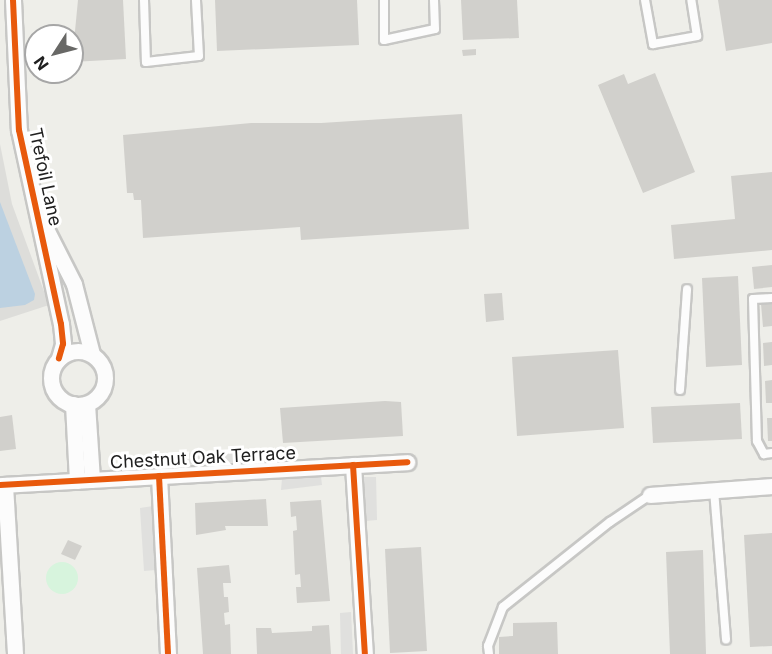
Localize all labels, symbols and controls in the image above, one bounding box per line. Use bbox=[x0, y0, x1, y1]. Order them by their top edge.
north arrow bbox=[24, 24, 84, 84]
text: N bbox=[29, 53, 53, 74]
street label: Trefoil Lane bbox=[24, 126, 66, 228]
street label: Chestnut Oak Terrace bbox=[109, 442, 297, 474]

